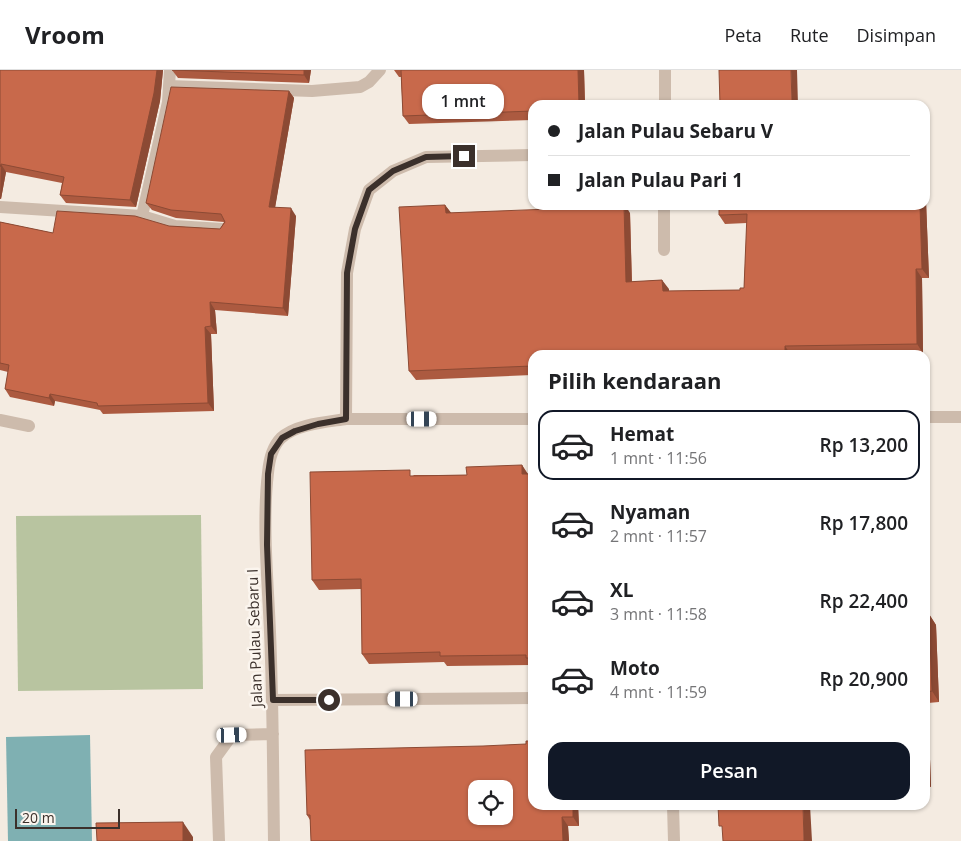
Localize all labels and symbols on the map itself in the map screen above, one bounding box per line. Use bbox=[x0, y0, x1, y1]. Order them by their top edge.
callout: 1 mnt bbox=[423, 83, 505, 118]
route end bbox=[453, 145, 475, 167]
car bbox=[407, 412, 437, 427]
street label: Jalan Pulau Sebaru I bbox=[242, 568, 266, 710]
route start bbox=[318, 689, 340, 711]
car bbox=[388, 692, 418, 707]
car bbox=[216, 727, 247, 743]
scale bar bbox=[15, 806, 120, 829]

